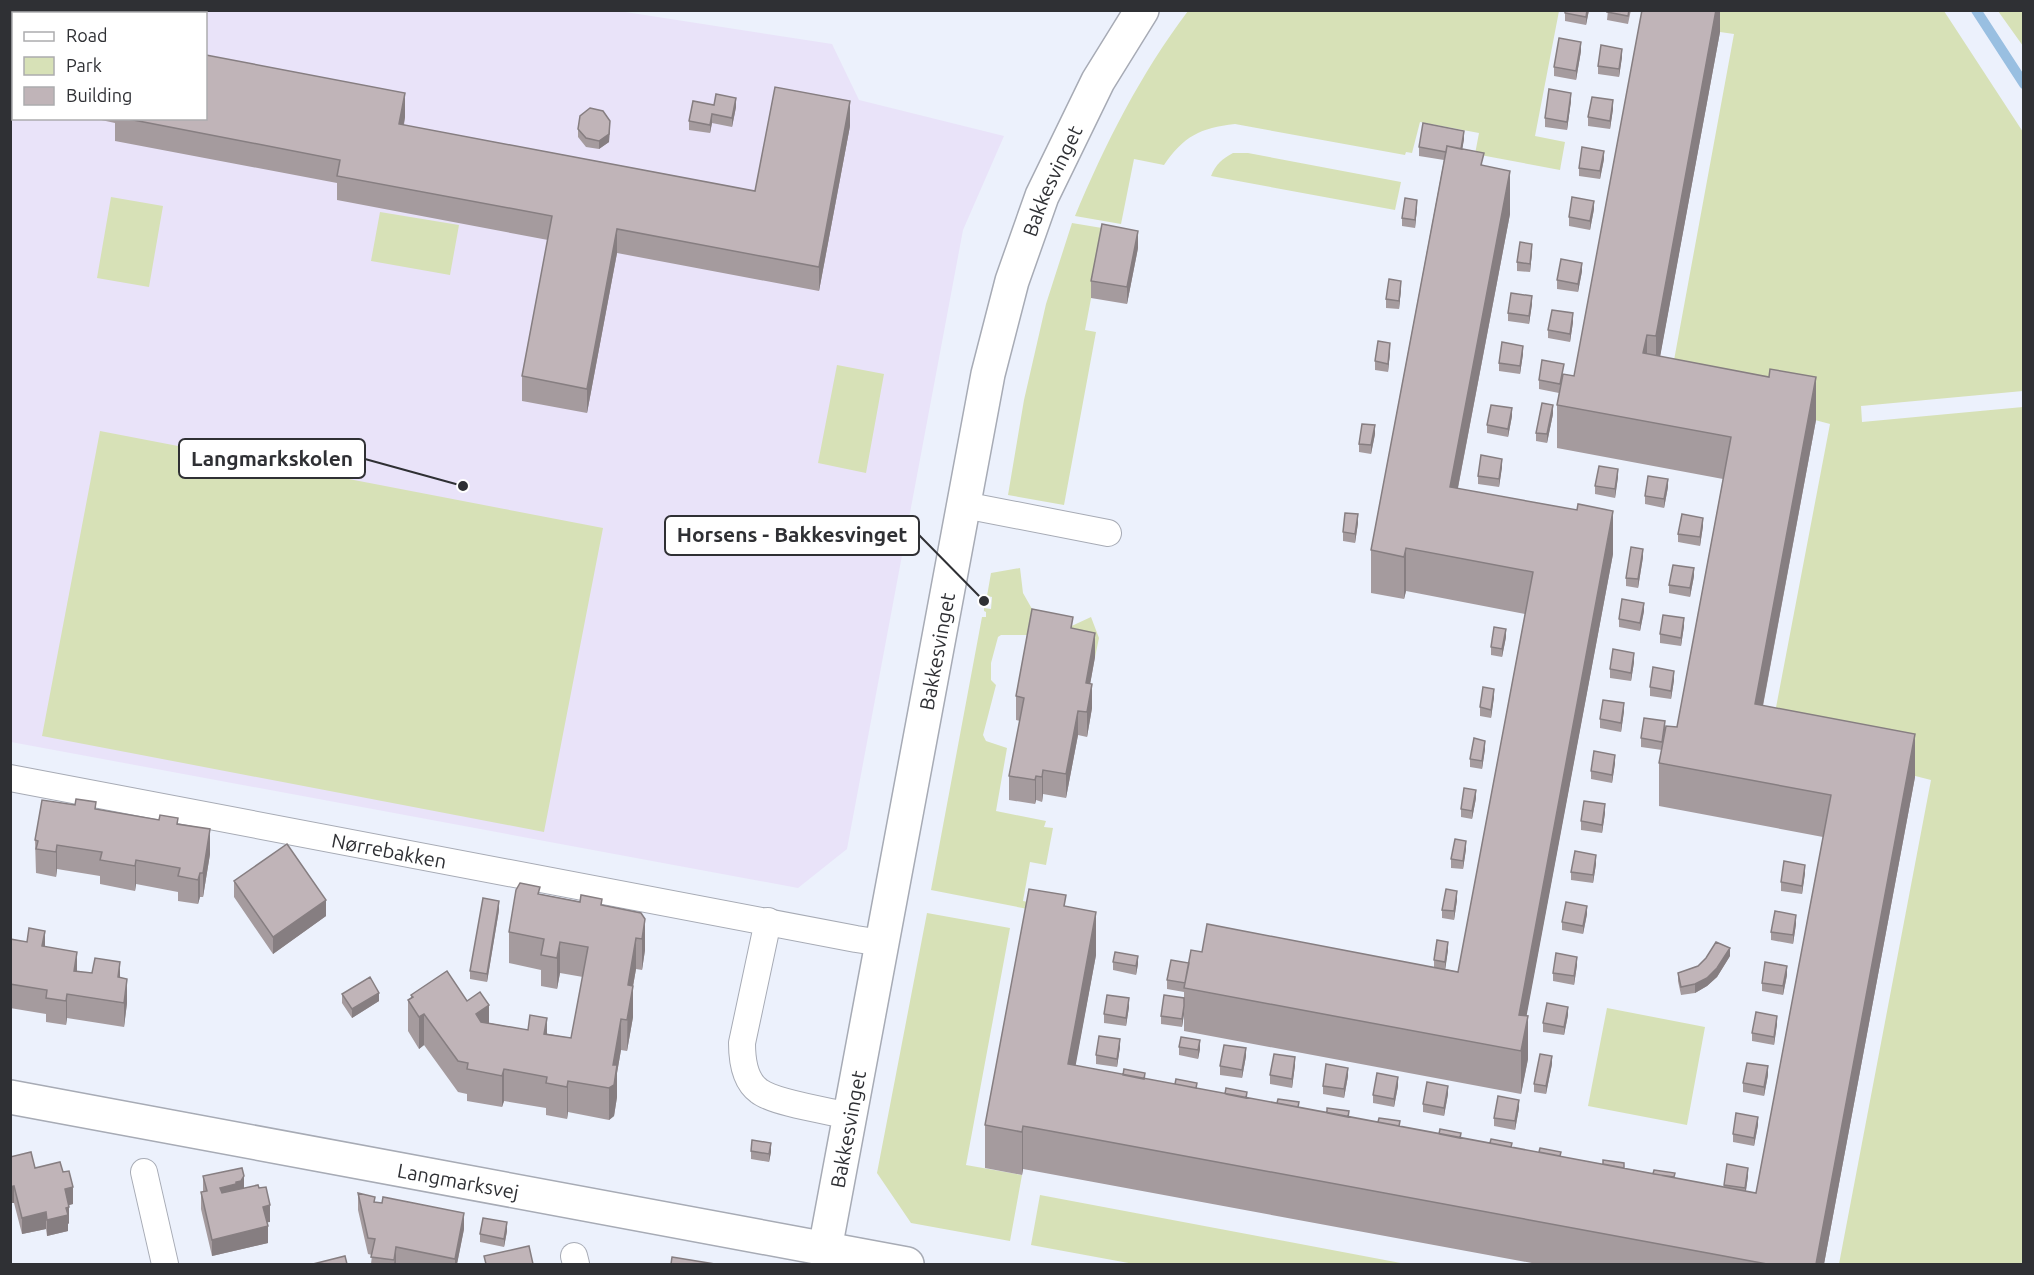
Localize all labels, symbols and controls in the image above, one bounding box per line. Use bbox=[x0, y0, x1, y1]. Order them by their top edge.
legend bbox=[12, 12, 207, 120]
text: Road bbox=[66, 25, 108, 45]
text: Park bbox=[66, 55, 102, 75]
text: Building bbox=[66, 85, 132, 105]
street label: Bakkesvinget bbox=[1017, 121, 1086, 239]
callout: Langmarkskolen bbox=[179, 439, 365, 478]
text: Langmarkskolen bbox=[191, 446, 353, 470]
callout: Horsens - Bakkesvinget bbox=[665, 516, 919, 555]
text: Horsens - Bakkesvinget bbox=[677, 522, 907, 546]
street label: Bakkesvinget bbox=[914, 591, 959, 712]
street label: Nørrebakken bbox=[330, 828, 449, 872]
street label: Bakkesvinget bbox=[825, 1068, 870, 1190]
street label: Langmarksvej bbox=[396, 1158, 521, 1203]

